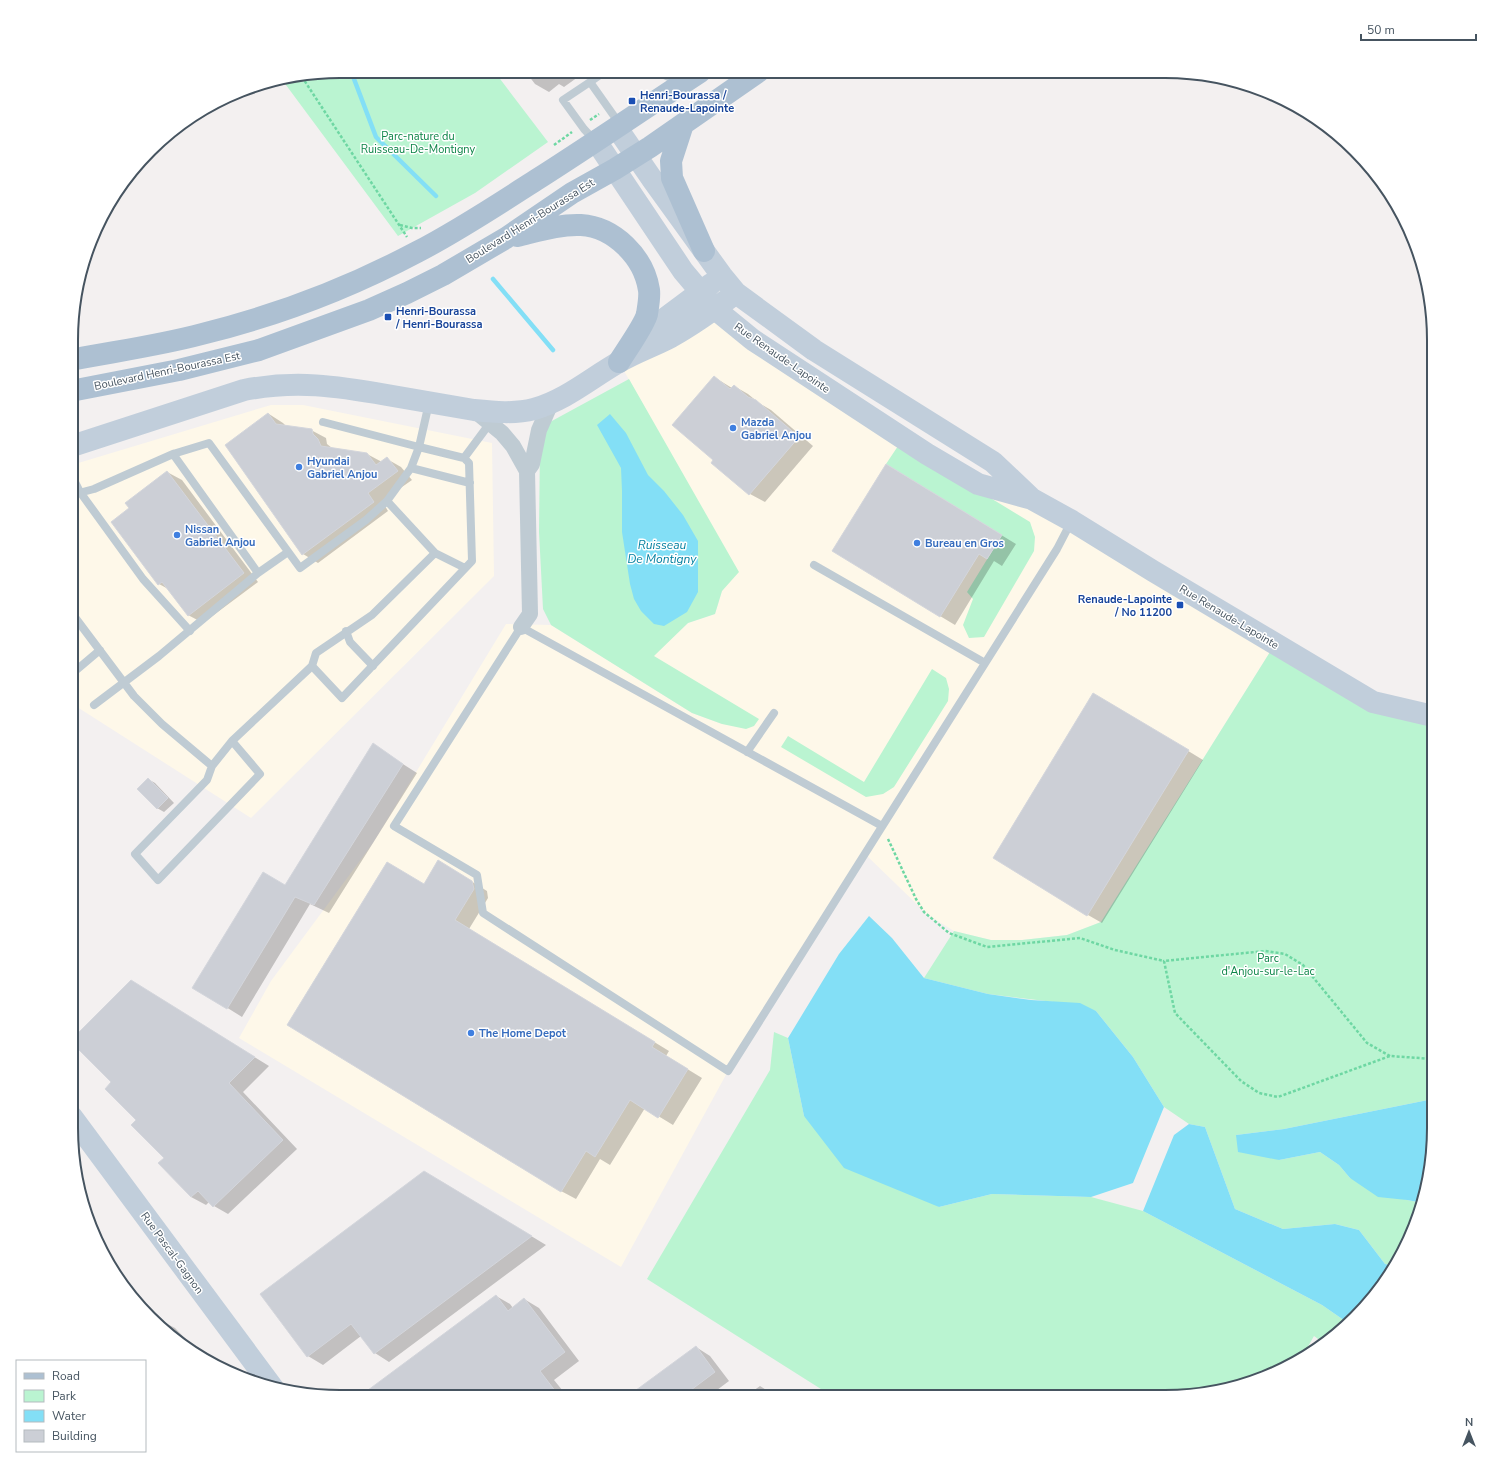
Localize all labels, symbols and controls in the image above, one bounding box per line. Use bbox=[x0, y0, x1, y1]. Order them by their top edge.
scale bar bbox=[1361, 16, 1476, 42]
text: 50 m bbox=[1367, 22, 1395, 38]
place label: Henri-Bourassa / Renaude-Lapointe bbox=[640, 88, 734, 116]
marker: Henri-Bourassa / Renaude-Lapointe bbox=[627, 96, 637, 106]
park label: Parc-nature du Ruisseau-De-Montigny bbox=[361, 129, 476, 157]
street label: Boulevard Henri-Bourassa Est bbox=[463, 175, 597, 267]
place label: Henri-Bourassa / Henri-Bourassa bbox=[395, 304, 483, 332]
marker: Henri-Bourassa / Henri-Bourassa bbox=[383, 312, 393, 322]
street label: Rue Renaude-Lapointe bbox=[731, 319, 833, 397]
street label: Boulevard Henri-Bourassa Est bbox=[93, 348, 242, 394]
place label: Mazda Gabriel Anjou bbox=[741, 415, 811, 443]
marker: Mazda Gabriel Anjou bbox=[728, 423, 738, 433]
place label: Hyundai Gabriel Anjou bbox=[307, 454, 377, 482]
marker: Hyundai Gabriel Anjou bbox=[294, 462, 304, 472]
place label: Nissan Gabriel Anjou bbox=[185, 522, 255, 550]
marker: Nissan Gabriel Anjou bbox=[172, 530, 182, 540]
place label: Bureau en Gros bbox=[925, 536, 1004, 551]
water label: Ruisseau De Montigny bbox=[627, 537, 697, 567]
marker: Bureau en Gros bbox=[912, 538, 922, 548]
street label: Rue Renaude-Lapointe bbox=[1177, 581, 1282, 653]
place label: Renaude-Lapointe / No 11200 bbox=[1078, 592, 1172, 620]
marker: Renaude-Lapointe / No 11200 bbox=[1175, 600, 1185, 610]
park label: Parc d'Anjou-sur-le-Lac bbox=[1221, 951, 1315, 979]
place label: The Home Depot bbox=[479, 1026, 567, 1041]
marker: The Home Depot bbox=[466, 1028, 476, 1038]
street label: Rue Pascal-Gagnon bbox=[137, 1209, 207, 1297]
legend bbox=[16, 1360, 146, 1452]
text: Road bbox=[52, 1368, 80, 1384]
text: Park bbox=[52, 1388, 77, 1404]
text: Water bbox=[52, 1408, 86, 1424]
north arrow bbox=[1449, 1412, 1489, 1452]
text: N bbox=[1465, 1415, 1473, 1430]
text: Building bbox=[52, 1428, 97, 1444]

